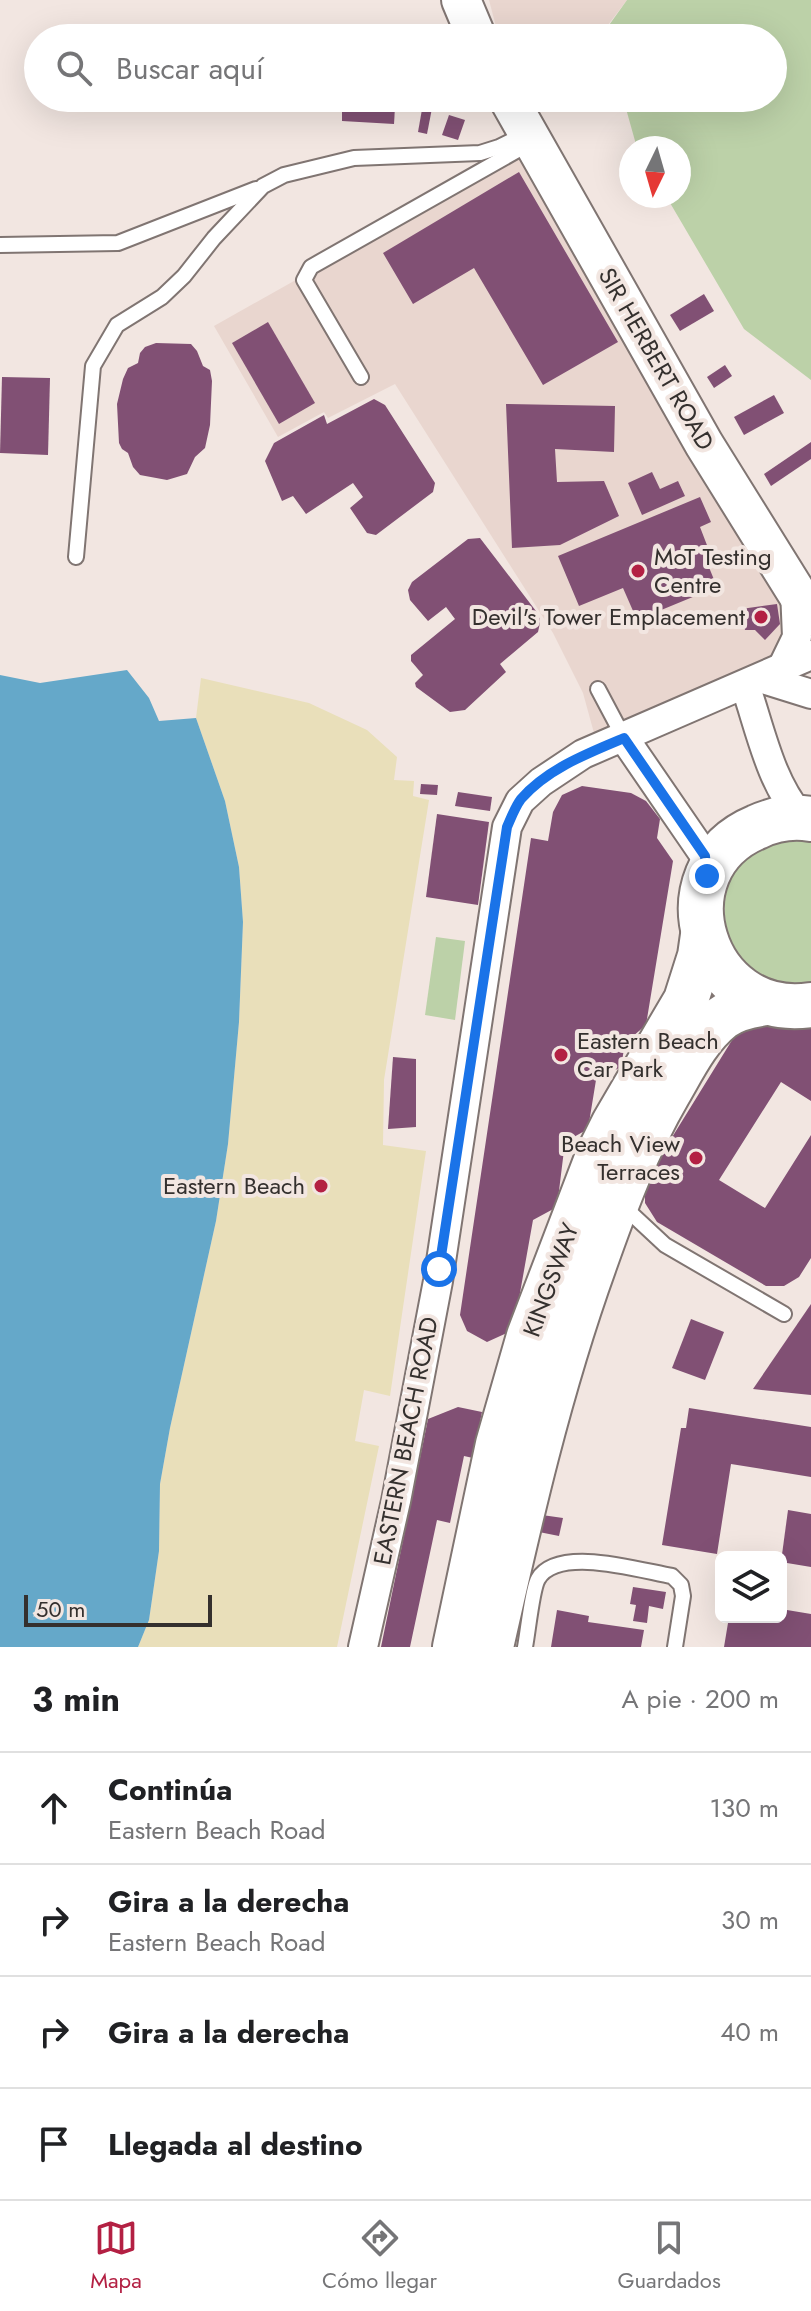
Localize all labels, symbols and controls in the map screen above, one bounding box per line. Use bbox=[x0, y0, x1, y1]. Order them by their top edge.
search box bbox=[24, 24, 787, 112]
icon: search bbox=[52, 46, 96, 90]
text: Buscar aquí bbox=[116, 47, 264, 90]
north arrow bbox=[619, 136, 691, 208]
street label: SIR HERBERT ROAD bbox=[590, 261, 723, 457]
place label: MoT Testing Centre bbox=[654, 539, 772, 602]
marker: MoT Testing Centre bbox=[629, 562, 647, 580]
place label: Devil's Tower Emplacement bbox=[472, 599, 745, 634]
marker: Devil's Tower Emplacement bbox=[752, 608, 770, 626]
route end bbox=[689, 858, 725, 894]
place label: Eastern Beach Car Park bbox=[577, 1023, 719, 1086]
marker: Eastern Beach Car Park bbox=[552, 1046, 570, 1064]
place label: Beach View Terraces bbox=[561, 1126, 681, 1189]
marker: Beach View Terraces bbox=[687, 1149, 705, 1167]
place label: Eastern Beach bbox=[163, 1168, 305, 1203]
marker: Eastern Beach bbox=[312, 1177, 330, 1195]
street label: KINGSWAY bbox=[514, 1218, 587, 1342]
route start bbox=[421, 1251, 457, 1287]
street label: EASTERN BEACH ROAD bbox=[364, 1314, 447, 1568]
map controls bbox=[715, 1551, 787, 1623]
button: layers bbox=[715, 1551, 787, 1623]
scale bar bbox=[24, 1591, 212, 1627]
text: 50 m bbox=[36, 1593, 85, 1625]
text: 3 min bbox=[32, 1675, 120, 1724]
text: A pie · 200 m bbox=[622, 1680, 779, 1718]
text: Continúa bbox=[108, 1768, 232, 1811]
icon: ahead bbox=[32, 1786, 76, 1830]
text: 130 m bbox=[709, 1789, 779, 1827]
text: Eastern Beach Road bbox=[108, 1811, 326, 1849]
text: Gira a la derecha bbox=[108, 1880, 349, 1923]
icon: right bbox=[32, 1898, 76, 1942]
text: 30 m bbox=[721, 1901, 779, 1939]
text: Eastern Beach Road bbox=[108, 1923, 326, 1961]
icon: right bbox=[32, 2010, 76, 2054]
text: Gira a la derecha bbox=[108, 2011, 349, 2054]
text: 40 m bbox=[720, 2013, 779, 2051]
icon: arrive bbox=[32, 2122, 76, 2166]
text: Llegada al destino bbox=[108, 2123, 363, 2166]
tab: Mapa bbox=[90, 2216, 142, 2296]
tab: Cómo llegar bbox=[322, 2216, 437, 2296]
tab: Guardados bbox=[617, 2216, 721, 2296]

